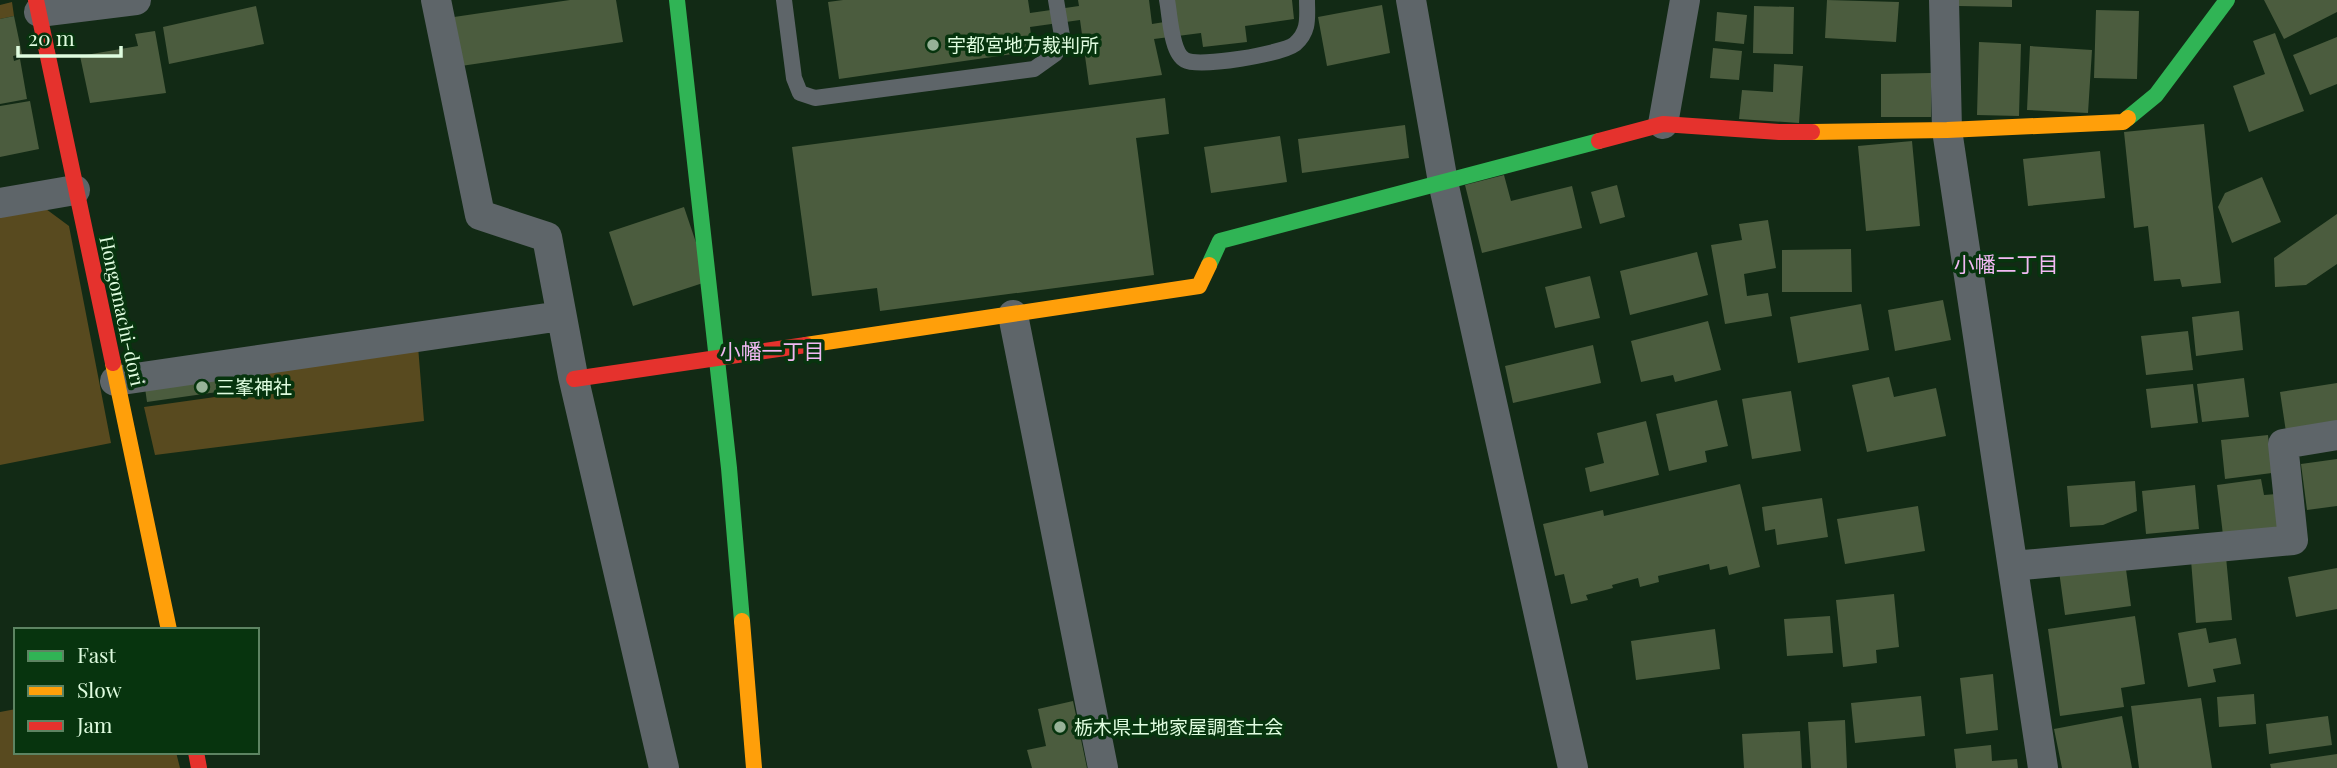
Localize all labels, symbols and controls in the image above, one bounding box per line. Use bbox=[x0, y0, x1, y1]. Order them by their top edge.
scale bar bbox=[18, 14, 121, 58]
text: 20 m bbox=[28, 23, 75, 51]
place label: 宇都宮地方裁判所 bbox=[947, 31, 1099, 57]
marker: 宇都宮地方裁判所 bbox=[925, 37, 941, 53]
street label: Hongomachi-dori bbox=[94, 233, 152, 389]
district label: 小幡二丁目 bbox=[1954, 249, 2059, 277]
district label: 小幡一丁目 bbox=[720, 336, 825, 364]
place label: 三峯神社 bbox=[216, 373, 292, 399]
marker: 三峯神社 bbox=[194, 379, 210, 395]
legend bbox=[14, 628, 259, 754]
text: Fast bbox=[77, 640, 116, 668]
text: Slow bbox=[77, 675, 122, 703]
text: Jam bbox=[76, 710, 113, 738]
place label: 栃木県土地家屋調査士会 bbox=[1074, 713, 1283, 739]
marker: 栃木県土地家屋調査士会 bbox=[1052, 719, 1068, 735]

